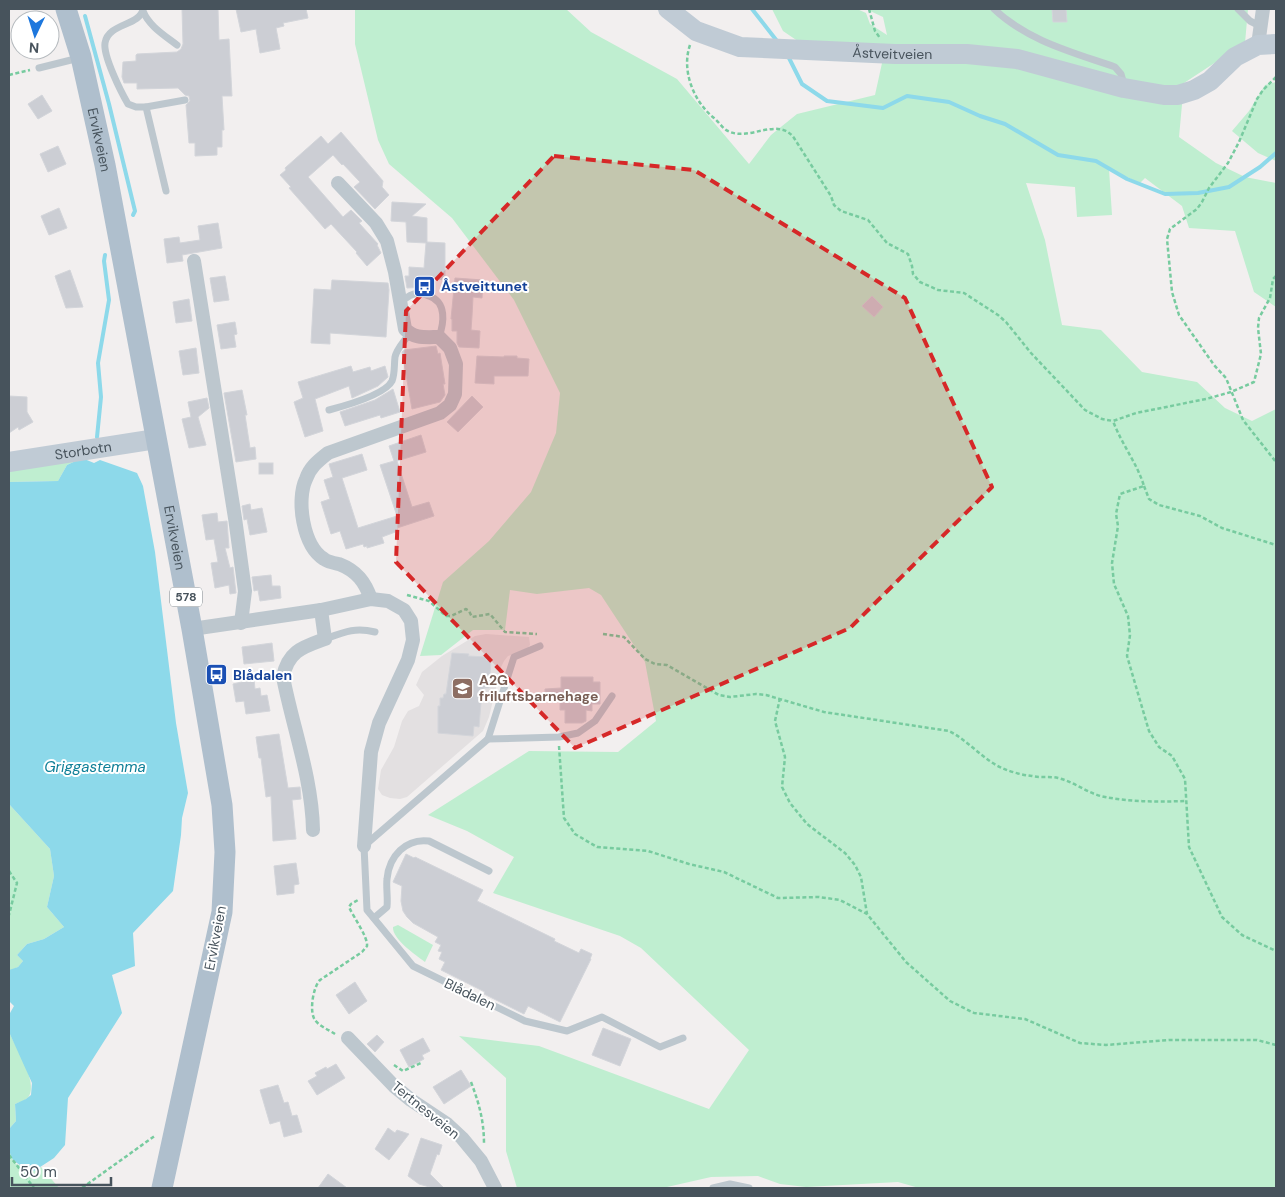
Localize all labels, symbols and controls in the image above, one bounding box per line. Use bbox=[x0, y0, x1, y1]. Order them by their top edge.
north arrow bbox=[10, 10, 60, 60]
text: N bbox=[28, 39, 40, 57]
street label: Åstveitveien bbox=[852, 43, 932, 63]
street label: Ervikveien bbox=[84, 106, 115, 173]
bus stop icon: Åstveittunet bbox=[413, 274, 437, 298]
place label: Åstveittunet bbox=[441, 277, 528, 295]
street label: Storbotn bbox=[53, 437, 113, 464]
street label: Ervikveien bbox=[160, 504, 190, 571]
road number: 578 bbox=[170, 588, 202, 606]
bus stop icon: Blådalen bbox=[205, 663, 229, 687]
place label: Blådalen bbox=[233, 666, 292, 684]
place label: A2G friluftsbarnehage bbox=[479, 671, 598, 705]
school or university icon: A2G friluftsbarnehage bbox=[451, 676, 475, 700]
water label: Griggastemma bbox=[44, 757, 146, 777]
street label: Ervikveien bbox=[200, 904, 230, 972]
street label: Blådalen bbox=[441, 974, 499, 1014]
street label: Tertnesveien bbox=[388, 1077, 464, 1143]
scale bar bbox=[12, 1154, 111, 1186]
text: 50 m bbox=[20, 1162, 57, 1182]

